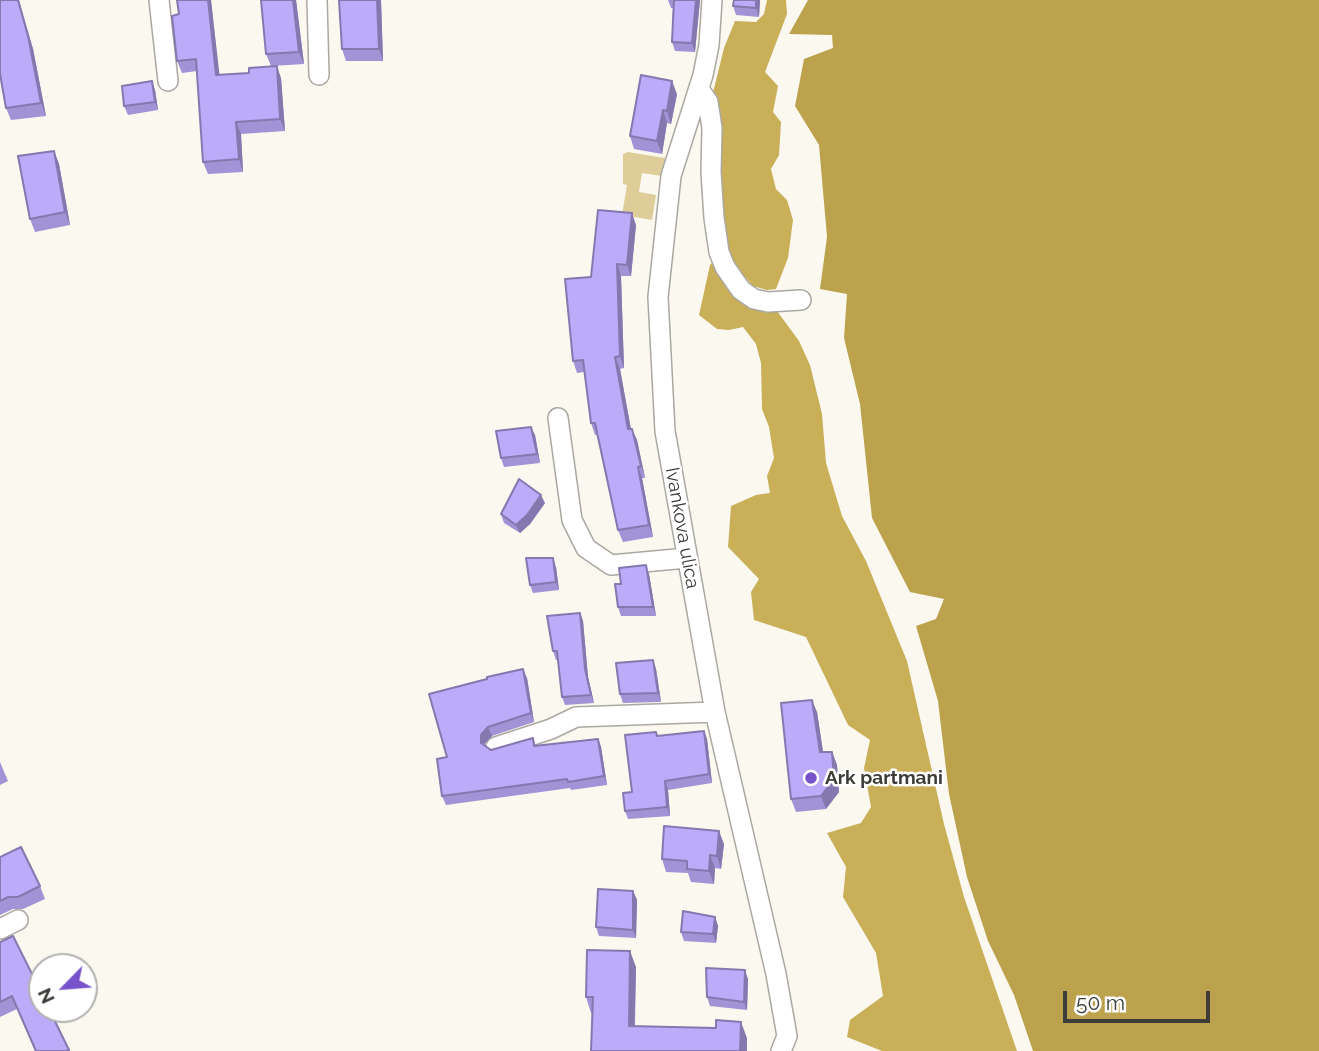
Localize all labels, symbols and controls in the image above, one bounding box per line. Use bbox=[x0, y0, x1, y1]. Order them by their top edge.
street label: Ivankova ulica bbox=[660, 465, 704, 591]
place label: Ark partmani bbox=[825, 767, 943, 789]
marker: Ark partmani bbox=[803, 770, 819, 786]
north arrow bbox=[28, 953, 98, 1023]
scale bar bbox=[1067, 978, 1214, 1022]
text: N bbox=[33, 985, 59, 1007]
text: 50 m bbox=[1076, 990, 1125, 1015]

